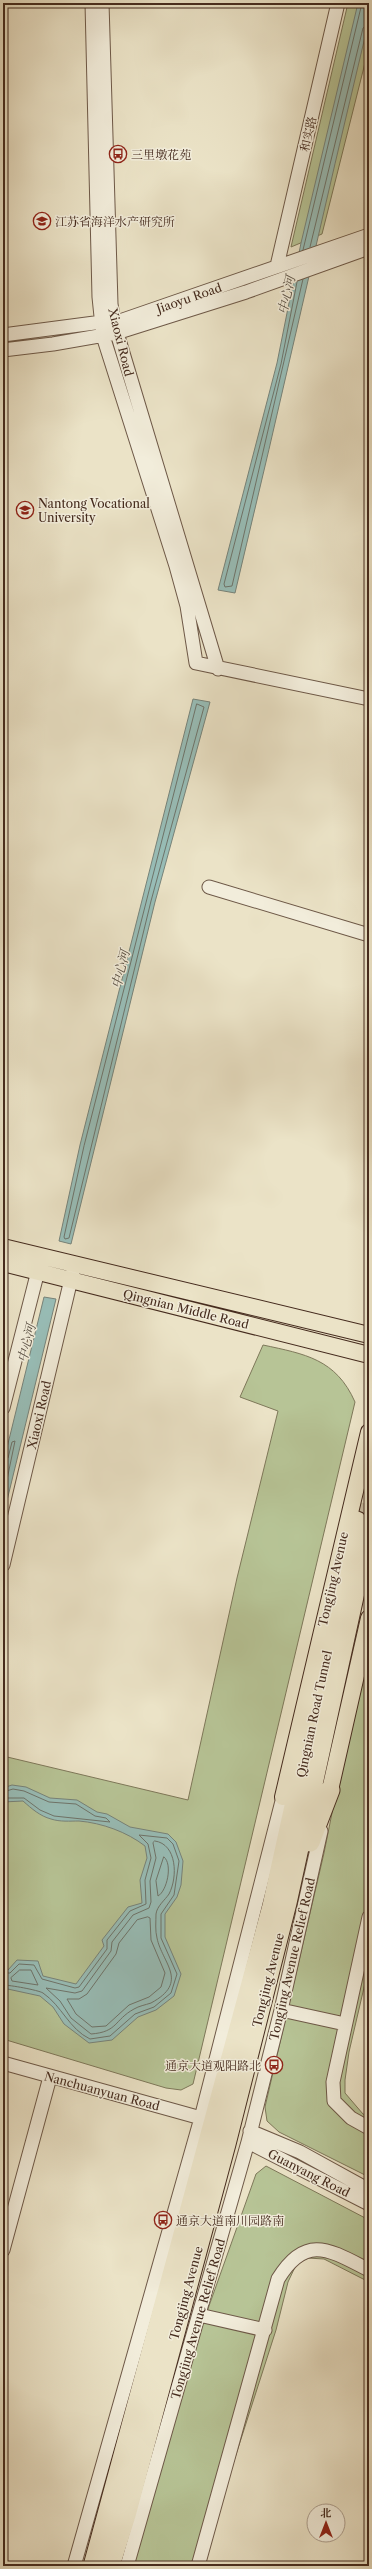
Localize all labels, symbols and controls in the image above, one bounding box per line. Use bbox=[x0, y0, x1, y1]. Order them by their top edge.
street label: 和实路 bbox=[297, 115, 319, 153]
bus stop icon: 三里墩花苑 bbox=[108, 144, 128, 164]
place label: 三里墩花苑 bbox=[131, 147, 191, 162]
school or university icon: 江苏省海洋水产研究所 bbox=[32, 211, 52, 231]
place label: 江苏省海洋水产研究所 bbox=[55, 214, 175, 229]
water label: 中心河 bbox=[274, 272, 299, 316]
street label: Jiaoyu Road bbox=[152, 280, 224, 317]
street label: Xiaoxi Road bbox=[105, 305, 137, 378]
place label: Nantong Vocational University bbox=[38, 496, 150, 525]
school or university icon: Nantong Vocational University bbox=[15, 500, 35, 520]
water label: 中心河 bbox=[108, 946, 133, 990]
street label: Qingnian Middle Road bbox=[121, 1286, 251, 1332]
water label: 中心河 bbox=[14, 1320, 39, 1364]
street label: Xiaoxi Road bbox=[24, 1379, 54, 1452]
street label: Tongjing Avenue bbox=[315, 1530, 351, 1628]
street label: Qingnian Road Tunnel bbox=[293, 1649, 335, 1779]
street label: Tongjing Avenue Relief Road bbox=[266, 1876, 318, 2042]
street label: Tongjing Avenue bbox=[249, 1931, 287, 2029]
bus stop icon: 通京大道观阳路北 bbox=[264, 2055, 284, 2075]
place label: 通京大道观阳路北 bbox=[165, 2058, 261, 2073]
street label: Nanchuanyuan Road bbox=[43, 2068, 162, 2114]
street label: Guanyang Road bbox=[265, 2146, 353, 2200]
bus stop icon: 通京大道南川园路南 bbox=[153, 2210, 173, 2230]
place label: 通京大道南川园路南 bbox=[176, 2213, 284, 2228]
street label: Tongjing Avenue Relief Road bbox=[168, 2236, 228, 2401]
street label: Tongjing Avenue bbox=[166, 2244, 206, 2342]
north arrow bbox=[306, 2503, 346, 2543]
text: 北 bbox=[321, 2506, 332, 2520]

